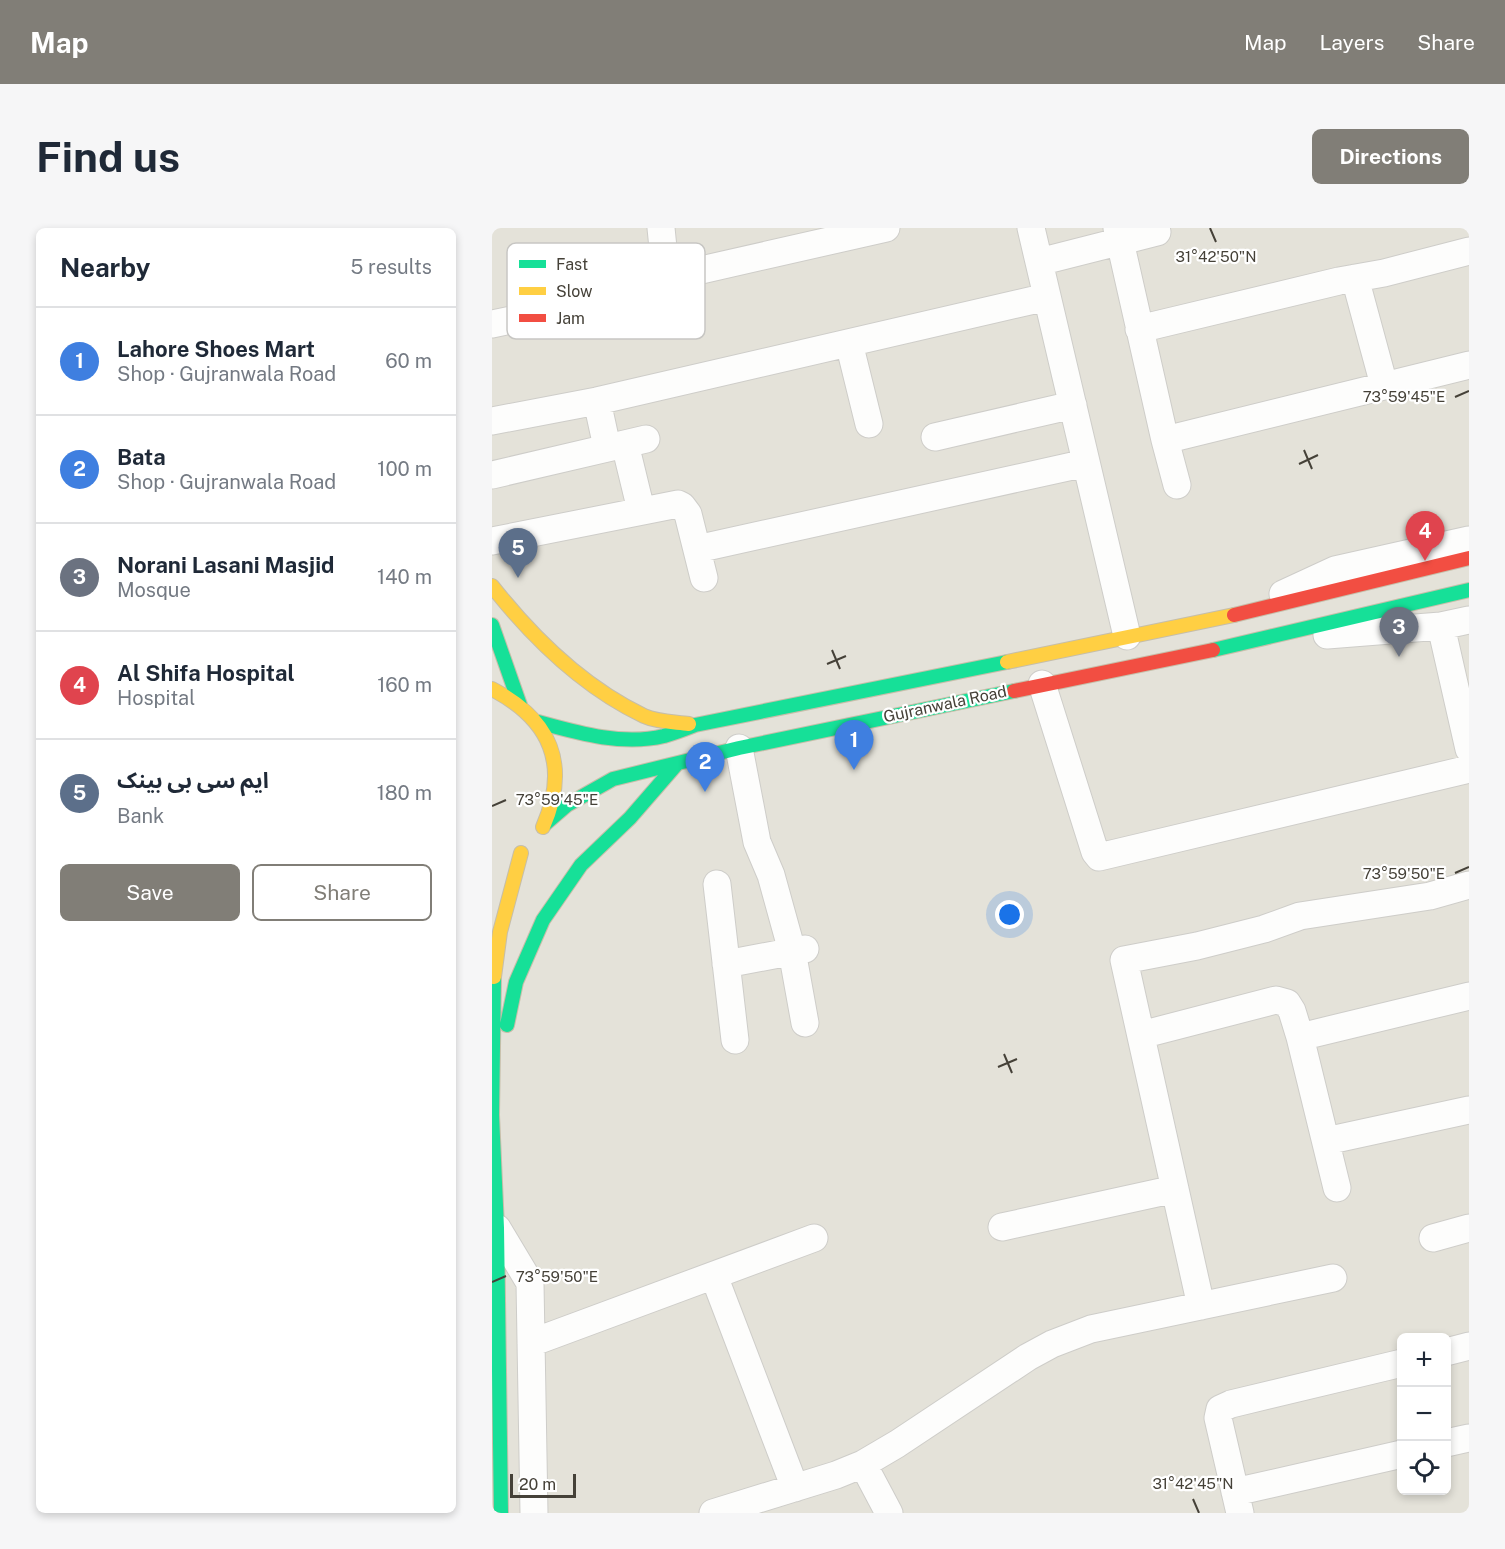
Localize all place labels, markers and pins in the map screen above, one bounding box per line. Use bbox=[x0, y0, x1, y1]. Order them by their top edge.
pin: 4 bbox=[1406, 512, 1444, 561]
pin: 5 bbox=[498, 528, 538, 578]
pin: 3 bbox=[1380, 608, 1418, 657]
pin: 1 bbox=[834, 720, 874, 770]
pin: 2 bbox=[686, 742, 724, 792]

